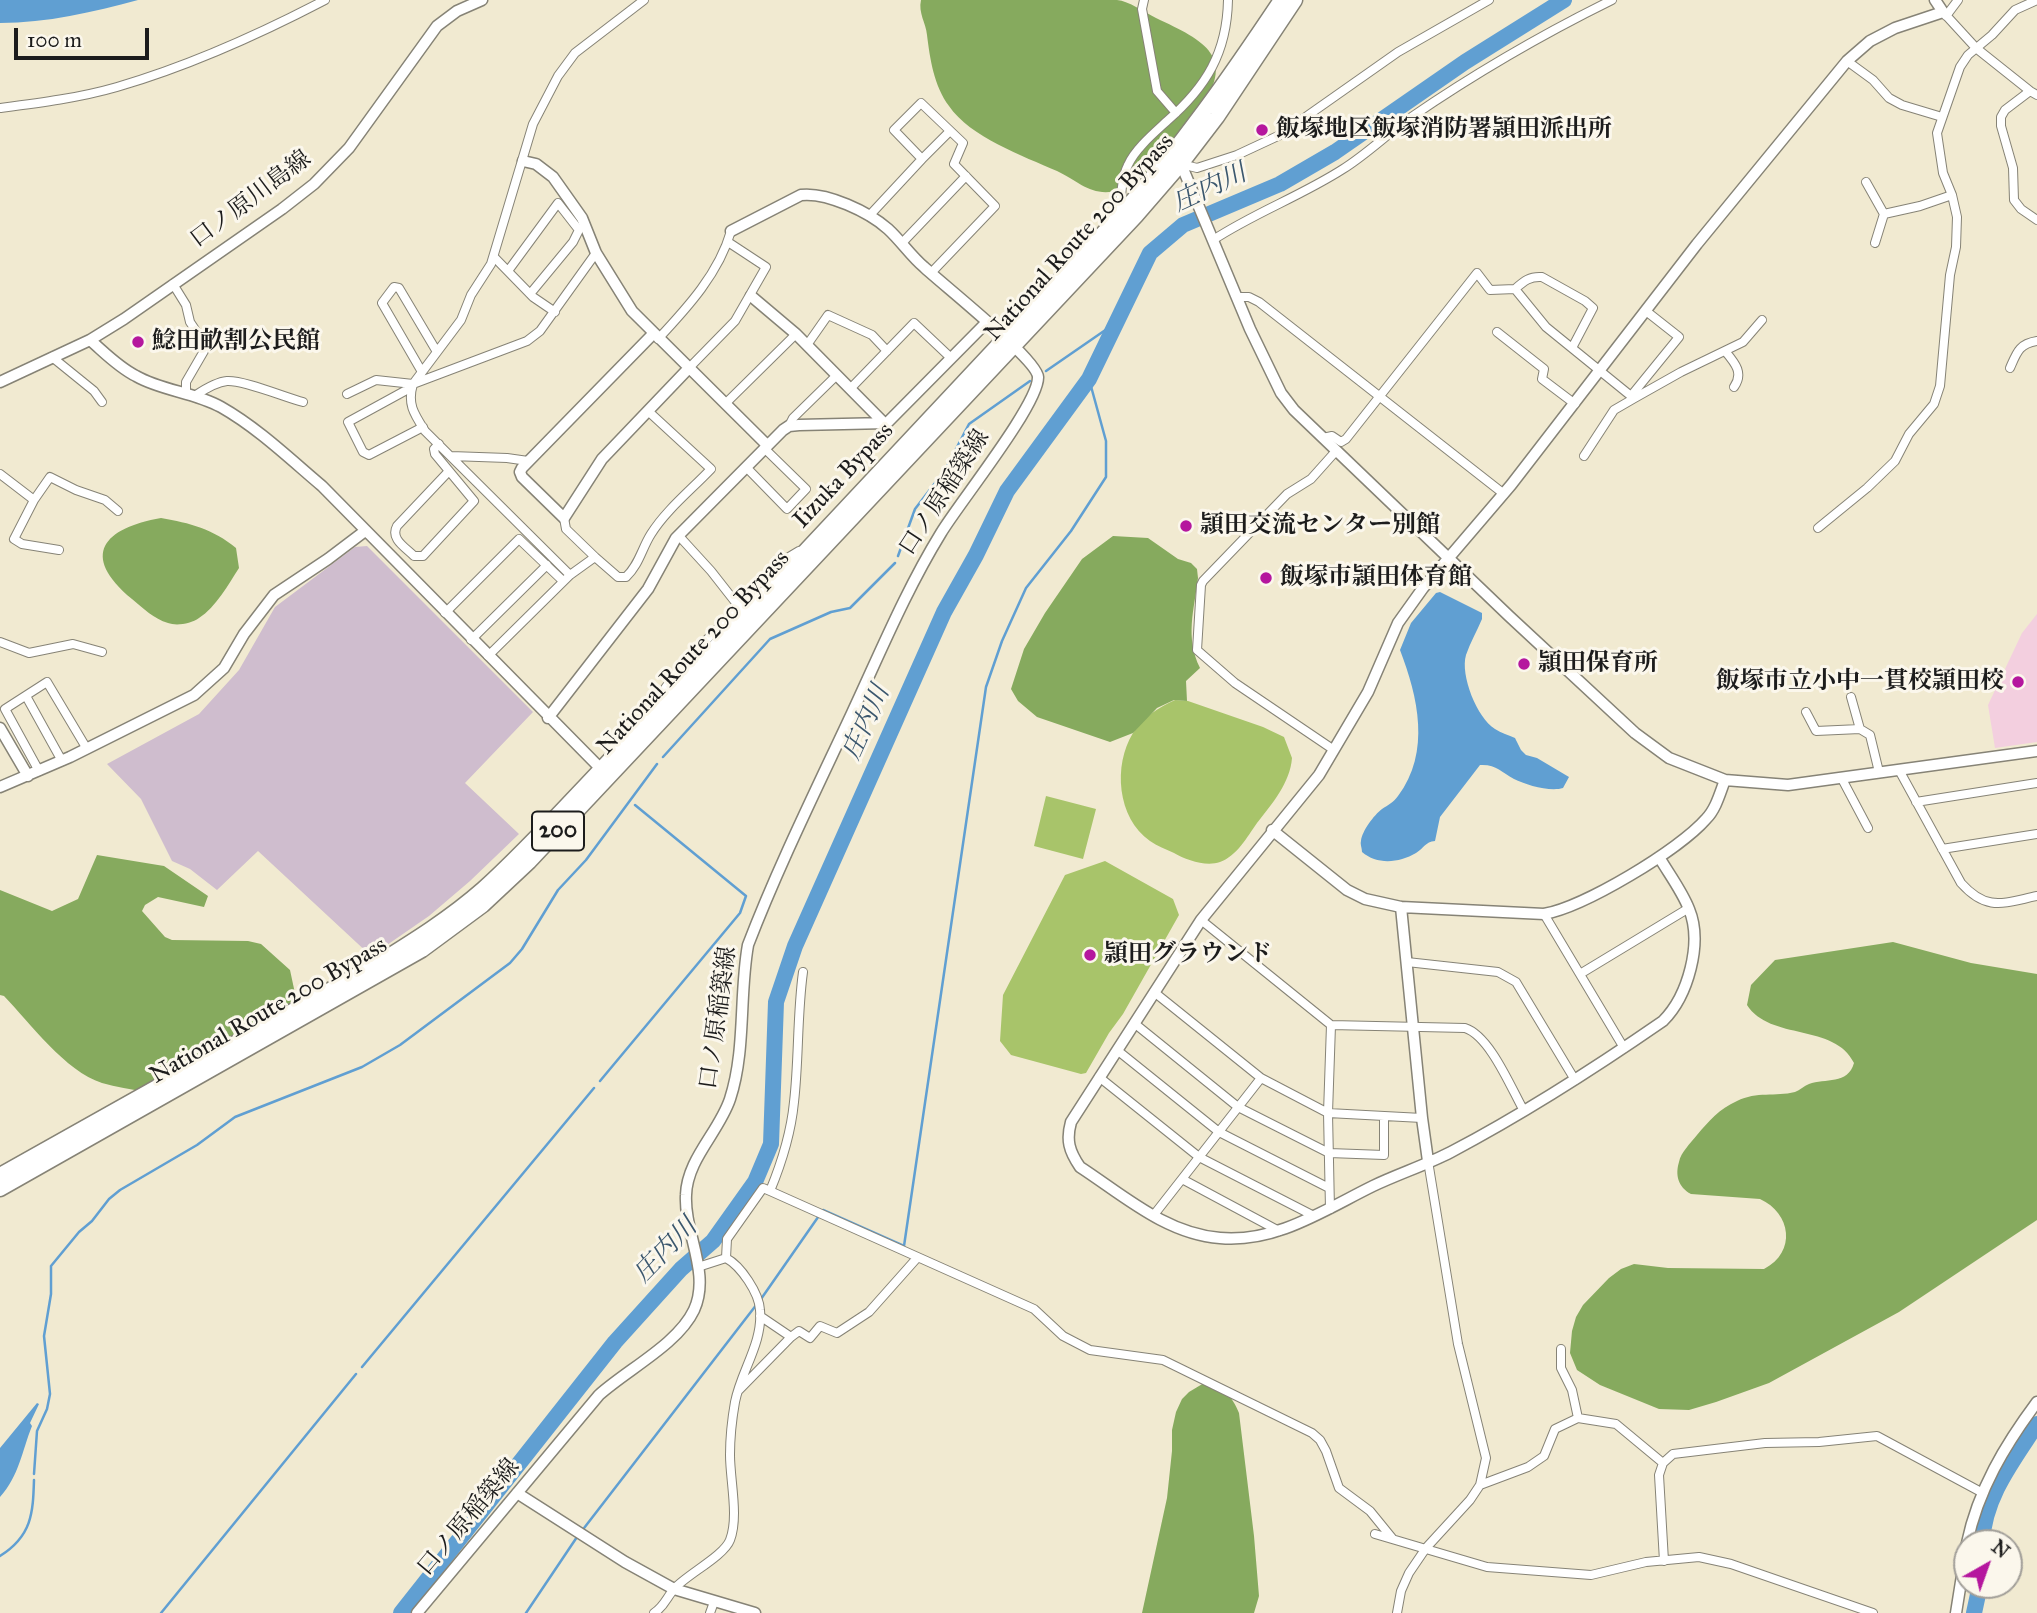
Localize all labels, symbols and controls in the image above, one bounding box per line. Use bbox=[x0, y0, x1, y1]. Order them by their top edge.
scale bar bbox=[18, 14, 152, 58]
text: 100 m bbox=[27, 27, 82, 53]
place label: 飯塚地区飯塚消防署頴田派出所 bbox=[1276, 116, 1612, 144]
marker: 飯塚地区飯塚消防署頴田派出所 bbox=[1254, 122, 1270, 138]
street label: National Route 200 Bypass bbox=[979, 128, 1181, 348]
street label: 口ノ原川島線 bbox=[185, 145, 317, 255]
water label: 庄内川 bbox=[1168, 158, 1252, 220]
place label: 鯰田畝割公民館 bbox=[152, 328, 320, 356]
marker: 鯰田畝割公民館 bbox=[130, 334, 146, 350]
street label: Iizuka Bypass bbox=[788, 417, 900, 535]
street label: 口ノ原稲築線 bbox=[894, 425, 996, 561]
place label: 頴田交流センター別館 bbox=[1200, 512, 1440, 540]
marker: 頴田交流センター別館 bbox=[1178, 518, 1194, 534]
street label: National Route 200 Bypass bbox=[592, 545, 796, 761]
place label: 飯塚市頴田体育館 bbox=[1280, 564, 1472, 592]
marker: 飯塚市頴田体育館 bbox=[1258, 570, 1274, 586]
place label: 頴田保育所 bbox=[1538, 650, 1658, 678]
marker: 頴田保育所 bbox=[1516, 656, 1532, 672]
place label: 飯塚市立小中一貫校頴田校 bbox=[1716, 668, 2004, 696]
marker: 飯塚市立小中一貫校頴田校 bbox=[2010, 674, 2026, 690]
water label: 庄内川 bbox=[837, 681, 897, 765]
road number: 200 bbox=[532, 811, 584, 850]
street label: National Route 200 Bypass bbox=[145, 931, 393, 1091]
place label: 頴田グラウンド bbox=[1104, 941, 1272, 969]
street label: 口ノ原稲築線 bbox=[695, 945, 743, 1091]
marker: 頴田グラウンド bbox=[1082, 947, 1098, 963]
water label: 庄内川 bbox=[628, 1212, 704, 1290]
street label: 口ノ原稲築線 bbox=[412, 1454, 526, 1582]
north arrow bbox=[1953, 1529, 2023, 1599]
text: N bbox=[1987, 1535, 2014, 1563]

